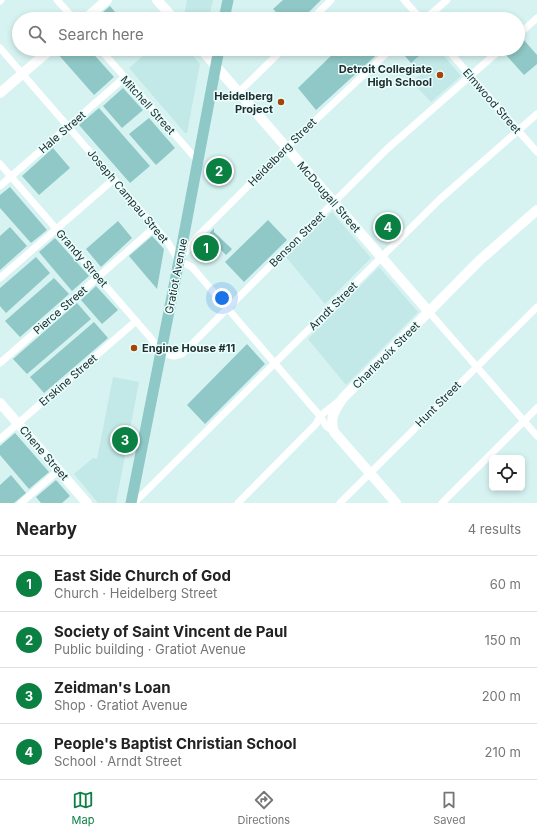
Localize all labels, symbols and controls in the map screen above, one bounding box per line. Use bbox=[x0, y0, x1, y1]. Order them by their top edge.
search box bbox=[12, 12, 525, 56]
icon: search bbox=[26, 23, 48, 45]
text: Search here bbox=[58, 25, 144, 44]
place label: Detroit Collegiate High School bbox=[339, 62, 432, 89]
street label: Elmwood Street bbox=[460, 66, 524, 137]
marker: Detroit Collegiate High School bbox=[435, 70, 445, 80]
street label: Mitchell Street bbox=[118, 73, 178, 138]
place label: Heidelberg Project bbox=[214, 89, 273, 116]
marker: Heidelberg Project bbox=[276, 97, 286, 107]
street label: Hale Street bbox=[36, 108, 89, 156]
street label: Heidelberg Street bbox=[245, 115, 319, 189]
street label: Joseph Campau Street bbox=[84, 146, 172, 246]
pin: 2 bbox=[206, 156, 232, 186]
street label: McDougall Street bbox=[294, 159, 364, 236]
street label: Benson Street bbox=[266, 208, 328, 270]
pin: 4 bbox=[375, 212, 401, 242]
street label: Grandy Street bbox=[53, 226, 111, 290]
pin: 1 bbox=[193, 233, 219, 263]
street label: Gratiot Avenue bbox=[162, 237, 190, 315]
street label: Arndt Street bbox=[306, 278, 361, 333]
street label: Pierce Street bbox=[30, 283, 90, 337]
your location bbox=[212, 288, 232, 308]
street label: Charlevoix Street bbox=[349, 318, 423, 392]
place label: Engine House #11 bbox=[142, 341, 235, 355]
marker: Engine House #11 bbox=[129, 343, 139, 353]
street label: Erskine Street bbox=[36, 351, 100, 409]
street label: Hunt Street bbox=[412, 378, 464, 430]
street label: Chene Street bbox=[16, 423, 72, 484]
pin: 3 bbox=[112, 425, 138, 455]
map controls bbox=[489, 455, 525, 491]
button: locate bbox=[489, 455, 525, 491]
text: Nearby bbox=[16, 519, 77, 539]
text: 4 results bbox=[468, 521, 521, 537]
text: East Side Church of God bbox=[54, 566, 231, 585]
text: 1 bbox=[26, 576, 32, 592]
text: 60 m bbox=[490, 576, 521, 592]
text: Church · Heidelberg Street bbox=[54, 585, 217, 601]
text: Society of Saint Vincent de Paul bbox=[54, 622, 287, 641]
text: 2 bbox=[25, 632, 33, 648]
text: 150 m bbox=[485, 632, 521, 648]
text: Public building · Gratiot Avenue bbox=[54, 641, 246, 657]
text: Zeidman's Loan bbox=[54, 678, 171, 697]
text: 3 bbox=[25, 688, 33, 704]
text: 200 m bbox=[482, 688, 521, 704]
text: Shop · Gratiot Avenue bbox=[54, 697, 188, 713]
text: People's Baptist Christian School bbox=[54, 734, 297, 753]
text: 4 bbox=[25, 744, 33, 760]
text: 210 m bbox=[485, 744, 521, 760]
text: School · Arndt Street bbox=[54, 753, 182, 769]
tab: Map bbox=[72, 789, 94, 827]
tab: Directions bbox=[238, 789, 290, 827]
tab: Saved bbox=[433, 789, 465, 827]

